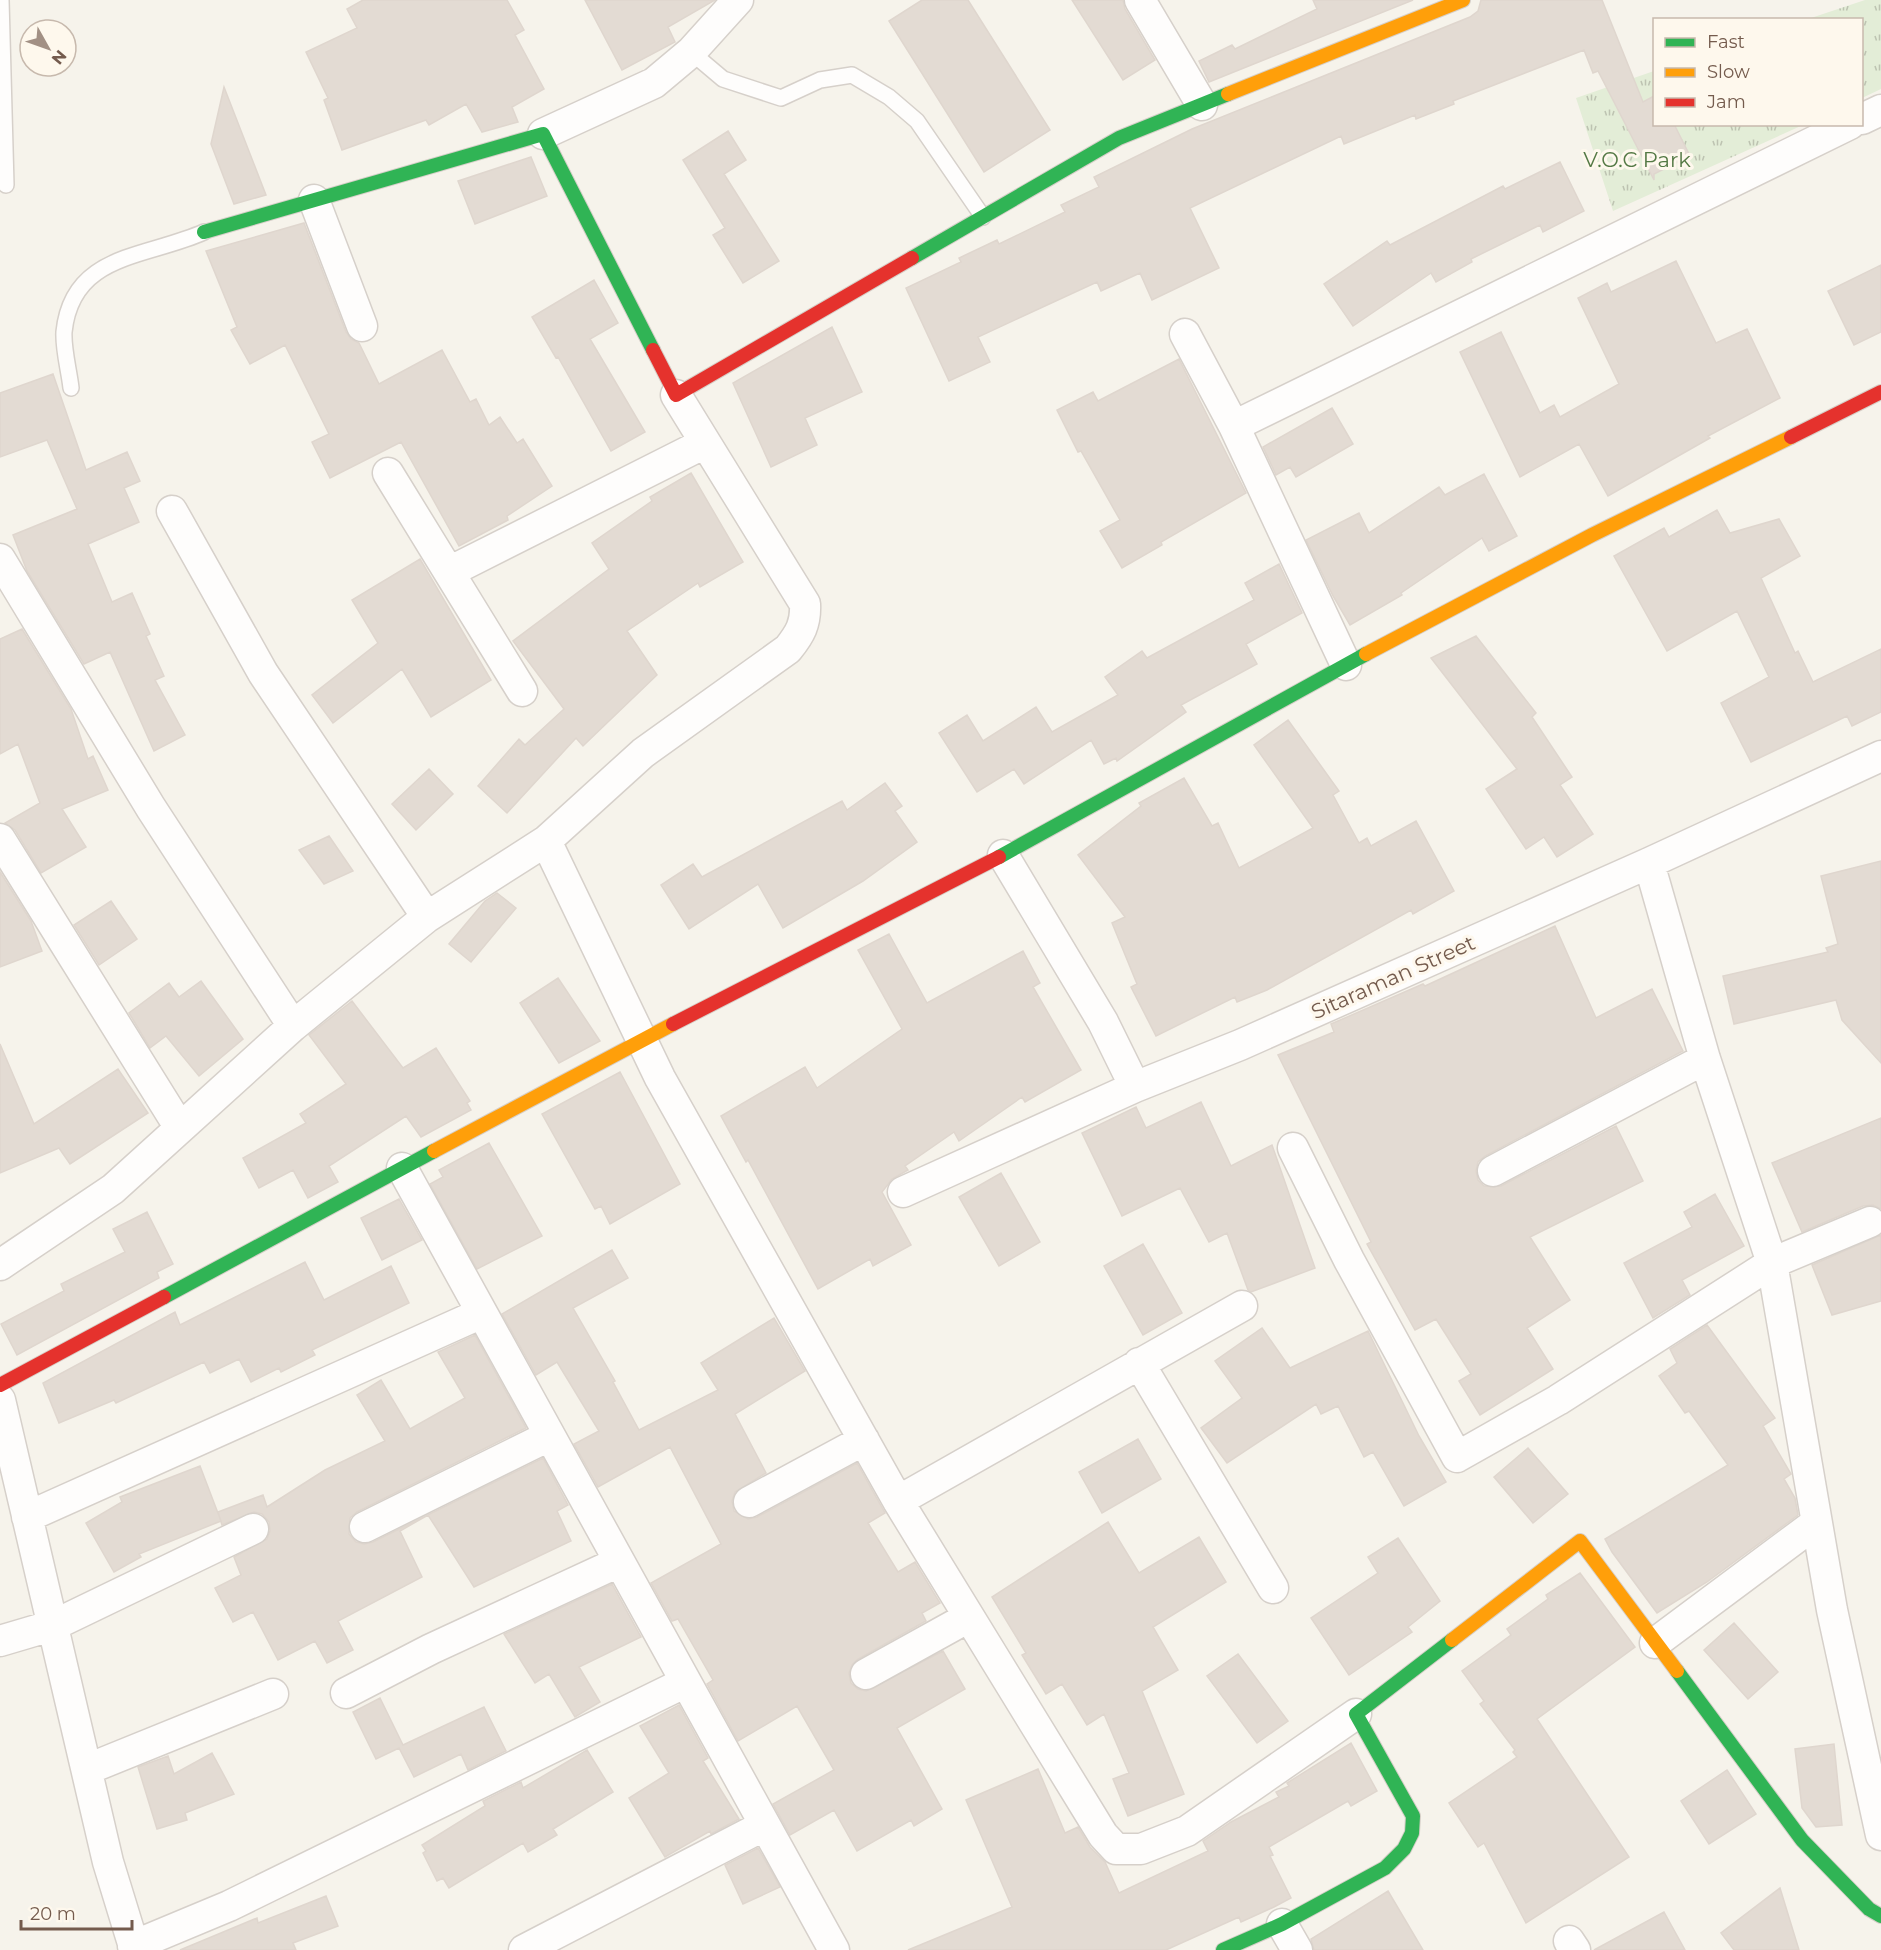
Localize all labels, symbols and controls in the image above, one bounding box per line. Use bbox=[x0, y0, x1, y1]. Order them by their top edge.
north arrow bbox=[18, 18, 78, 78]
legend bbox=[1653, 18, 1863, 126]
text: Fast bbox=[1707, 31, 1745, 53]
text: N bbox=[48, 46, 71, 68]
text: Slow bbox=[1707, 61, 1750, 83]
text: Jam bbox=[1706, 91, 1746, 113]
park label: V.O.C Park bbox=[1583, 147, 1691, 172]
street label: Sitaraman Street bbox=[1307, 930, 1479, 1024]
scale bar bbox=[21, 1893, 132, 1931]
text: 20 m bbox=[30, 1903, 76, 1925]

